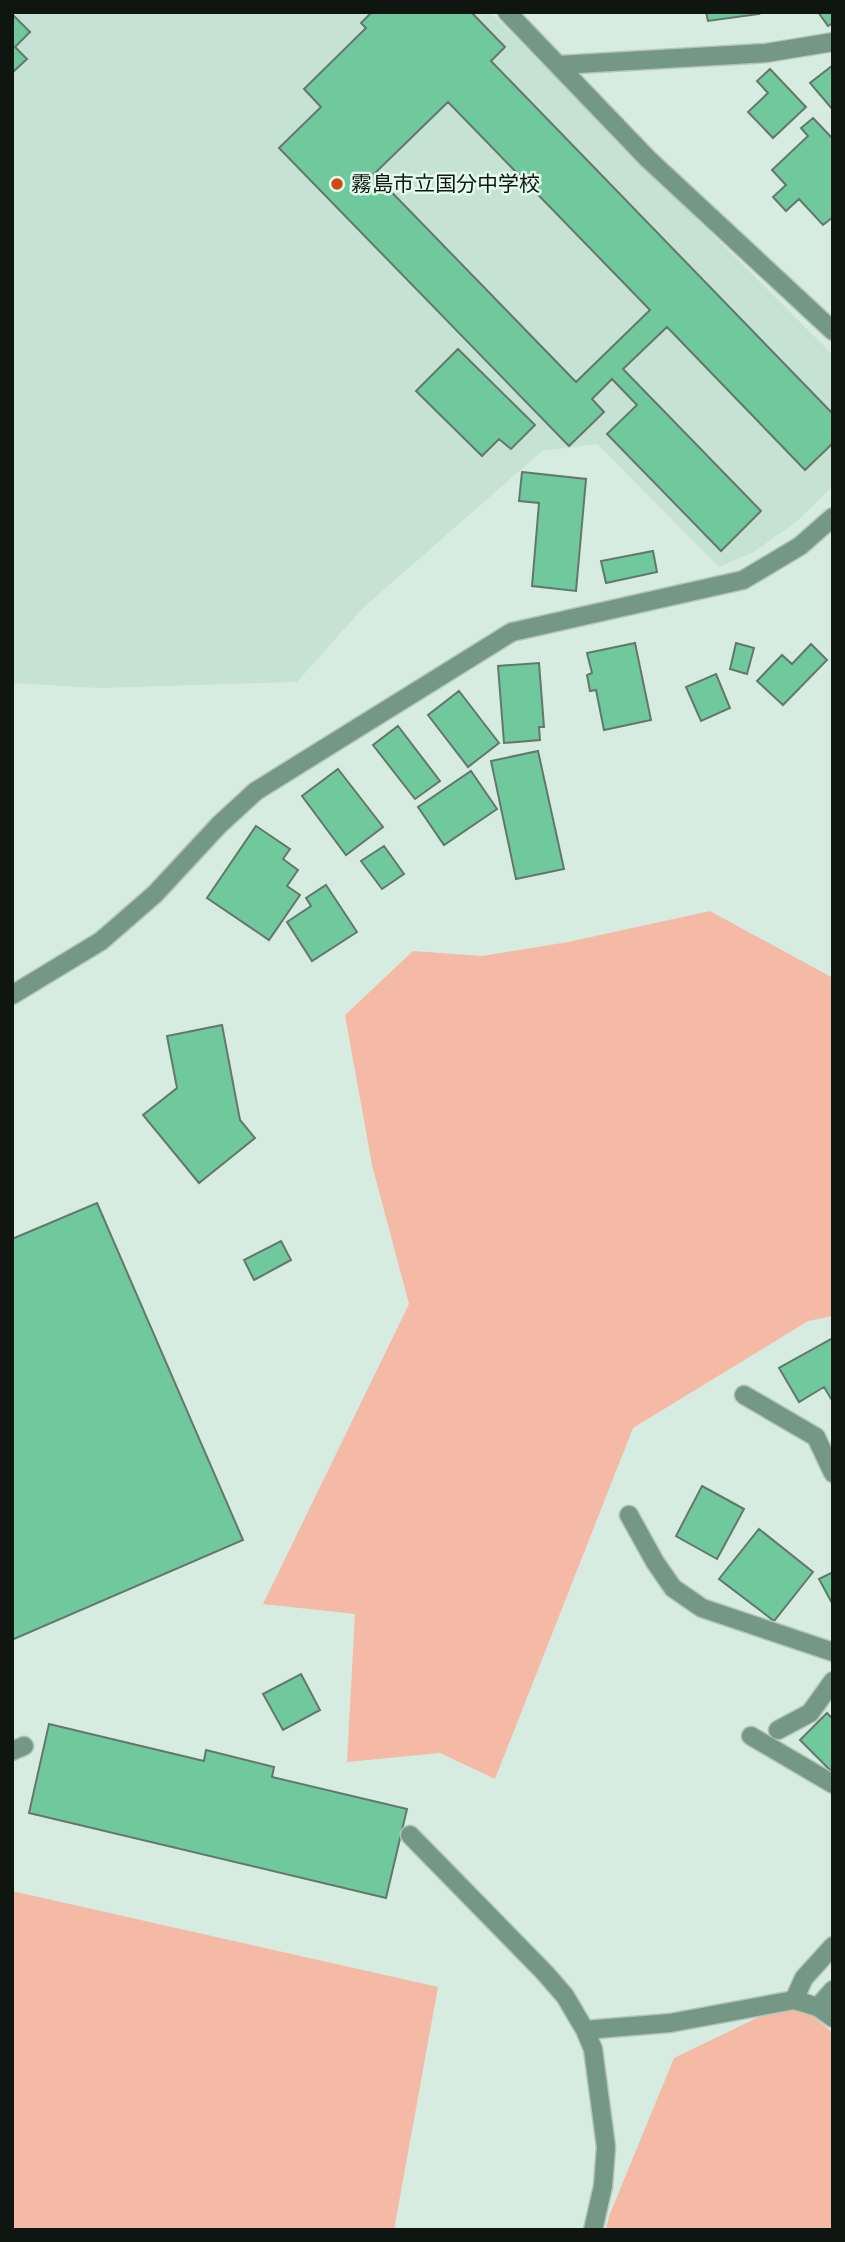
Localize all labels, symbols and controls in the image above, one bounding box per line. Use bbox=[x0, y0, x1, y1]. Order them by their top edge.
place label: 霧島市立国分中学校 bbox=[351, 171, 540, 197]
marker: 霧島市立国分中学校 bbox=[329, 176, 345, 192]

